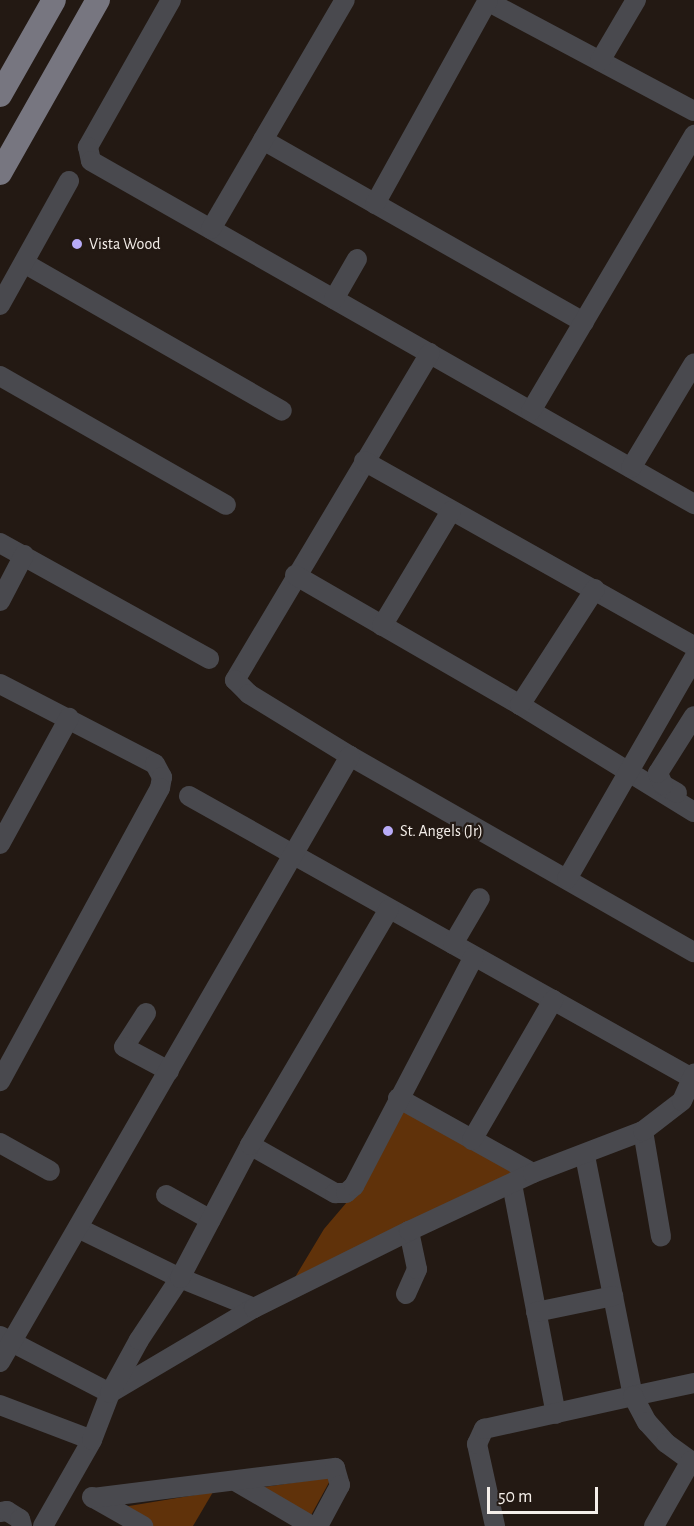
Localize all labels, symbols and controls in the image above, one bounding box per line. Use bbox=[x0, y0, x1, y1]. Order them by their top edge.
place label: Vista Wood bbox=[89, 234, 161, 254]
marker: Vista Wood bbox=[70, 237, 84, 251]
place label: St. Angels (Jr) bbox=[400, 821, 483, 841]
marker: St. Angels (Jr) bbox=[381, 824, 395, 838]
scale bar bbox=[490, 1475, 601, 1513]
text: 50 m bbox=[498, 1488, 532, 1506]

